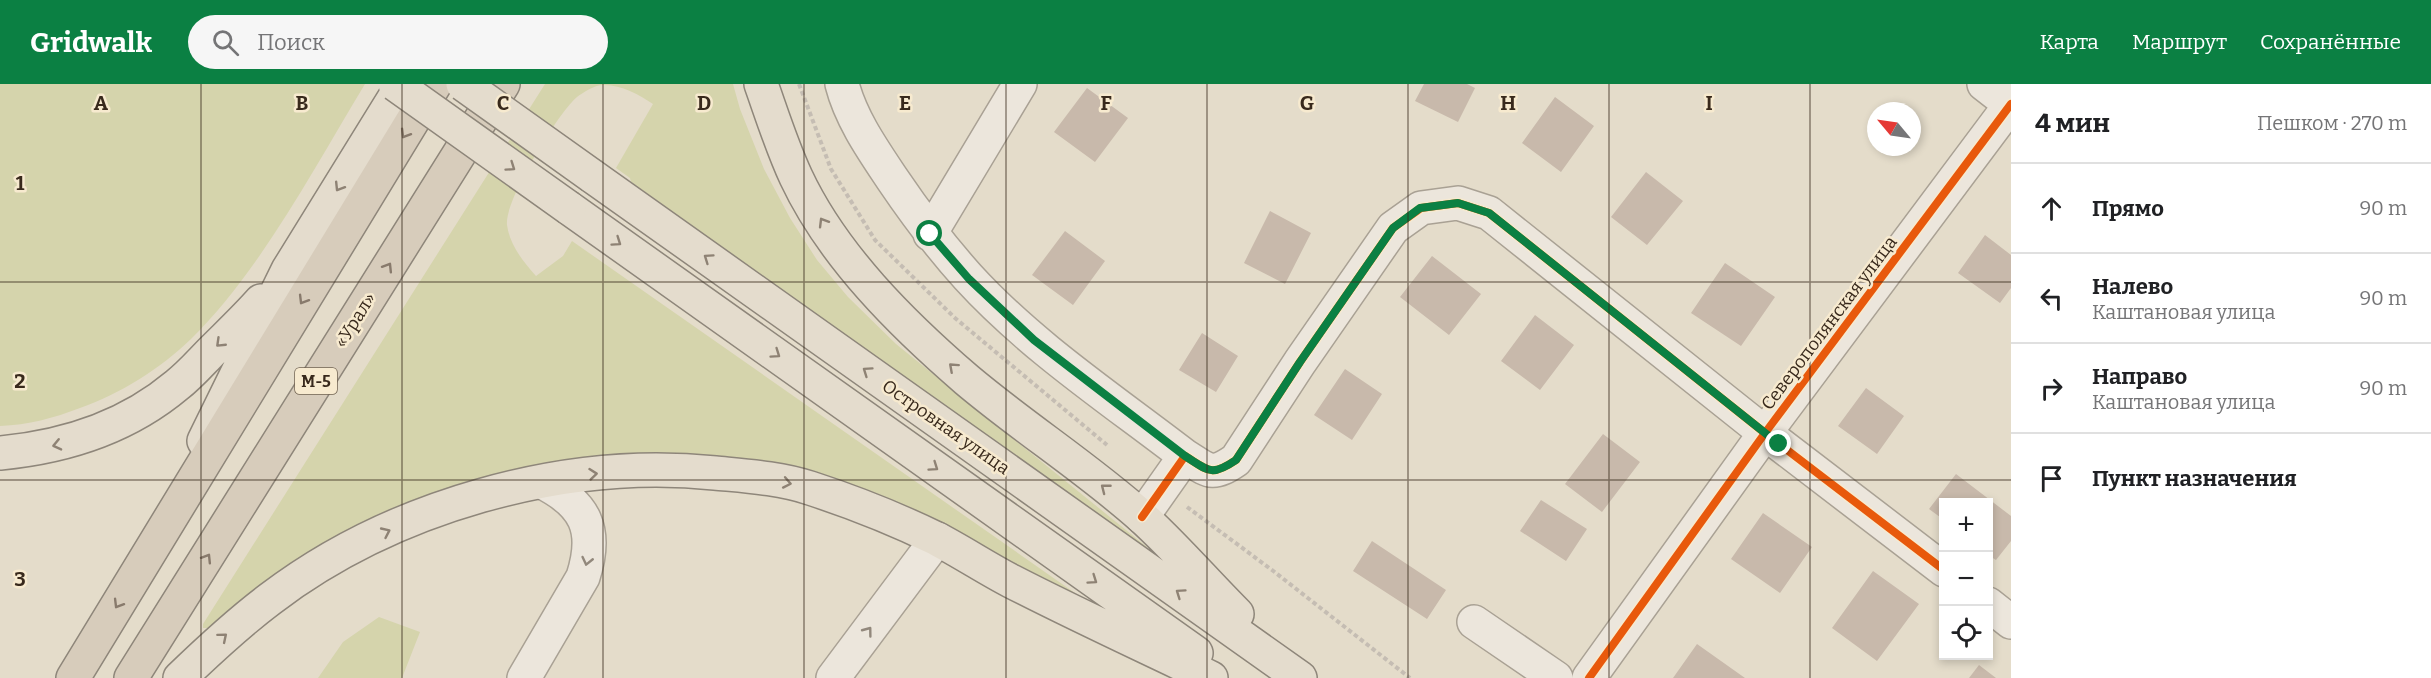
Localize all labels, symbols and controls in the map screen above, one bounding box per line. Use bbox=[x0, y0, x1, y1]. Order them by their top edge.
search box bbox=[188, 15, 608, 69]
text: Gridwalk bbox=[30, 26, 152, 59]
icon: search bbox=[209, 26, 242, 59]
text: Поиск bbox=[257, 29, 325, 56]
text: Карта bbox=[2040, 29, 2099, 55]
text: Маршрут bbox=[2132, 29, 2227, 55]
text: Сохранённые bbox=[2260, 29, 2401, 55]
text: A bbox=[94, 91, 109, 115]
text: B bbox=[296, 91, 309, 115]
text: C bbox=[497, 91, 509, 115]
text: D bbox=[697, 91, 711, 115]
text: E bbox=[899, 91, 911, 115]
text: F bbox=[1100, 91, 1112, 115]
text: G bbox=[1300, 91, 1314, 115]
text: H bbox=[1500, 91, 1516, 115]
text: I bbox=[1705, 91, 1713, 115]
north arrow bbox=[1867, 102, 1921, 156]
text: 4 мин bbox=[2035, 108, 2110, 139]
text: Пешком · 270 m bbox=[2257, 111, 2407, 135]
one-way arrow bbox=[400, 128, 412, 138]
one-way arrow bbox=[504, 159, 515, 170]
text: 1 bbox=[16, 171, 25, 195]
one-way arrow bbox=[335, 181, 347, 191]
icon: ahead bbox=[2035, 192, 2068, 225]
text: Прямо bbox=[2092, 195, 2164, 222]
text: 90 m bbox=[2359, 196, 2407, 220]
one-way arrow bbox=[818, 218, 830, 228]
route start bbox=[916, 220, 942, 246]
street label: Северополянская улица bbox=[1756, 232, 1902, 414]
one-way arrow bbox=[610, 234, 621, 245]
one-way arrow bbox=[704, 254, 715, 265]
one-way arrow bbox=[380, 263, 392, 273]
text: Налево bbox=[2092, 273, 2173, 300]
icon: left bbox=[2035, 282, 2068, 315]
text: 90 m bbox=[2359, 286, 2407, 310]
street label: «Урал» bbox=[330, 288, 380, 352]
one-way arrow bbox=[298, 294, 310, 304]
text: Каштановая улица bbox=[2092, 300, 2275, 324]
one-way arrow bbox=[216, 336, 227, 347]
one-way arrow bbox=[769, 347, 780, 358]
one-way arrow bbox=[949, 363, 959, 374]
text: Направо bbox=[2092, 363, 2187, 390]
one-way arrow bbox=[863, 367, 874, 378]
road number: М-5 bbox=[295, 368, 337, 394]
text: 2 bbox=[14, 369, 26, 393]
icon: right bbox=[2035, 372, 2068, 405]
street label: Островная улица bbox=[878, 375, 1014, 479]
text: 90 m bbox=[2359, 376, 2407, 400]
text: Каштановая улица bbox=[2092, 390, 2275, 414]
route end bbox=[1765, 430, 1791, 456]
one-way arrow bbox=[52, 438, 62, 451]
one-way arrow bbox=[928, 460, 939, 471]
icon: arrive bbox=[2035, 462, 2068, 495]
text: Пункт назначения bbox=[2092, 465, 2297, 492]
one-way arrow bbox=[588, 468, 597, 481]
one-way arrow bbox=[781, 476, 791, 489]
one-way arrow bbox=[1101, 485, 1112, 496]
map controls bbox=[1939, 498, 1993, 660]
button: + bbox=[1939, 498, 1993, 552]
one-way arrow bbox=[379, 527, 390, 539]
button: − bbox=[1939, 552, 1993, 606]
one-way arrow bbox=[200, 553, 211, 564]
one-way arrow bbox=[581, 556, 594, 566]
text: 3 bbox=[14, 567, 26, 591]
one-way arrow bbox=[1087, 573, 1098, 584]
one-way arrow bbox=[1176, 589, 1187, 600]
one-way arrow bbox=[114, 598, 126, 608]
button: locate bbox=[1939, 606, 1993, 660]
one-way arrow bbox=[861, 627, 872, 638]
one-way arrow bbox=[216, 634, 227, 645]

